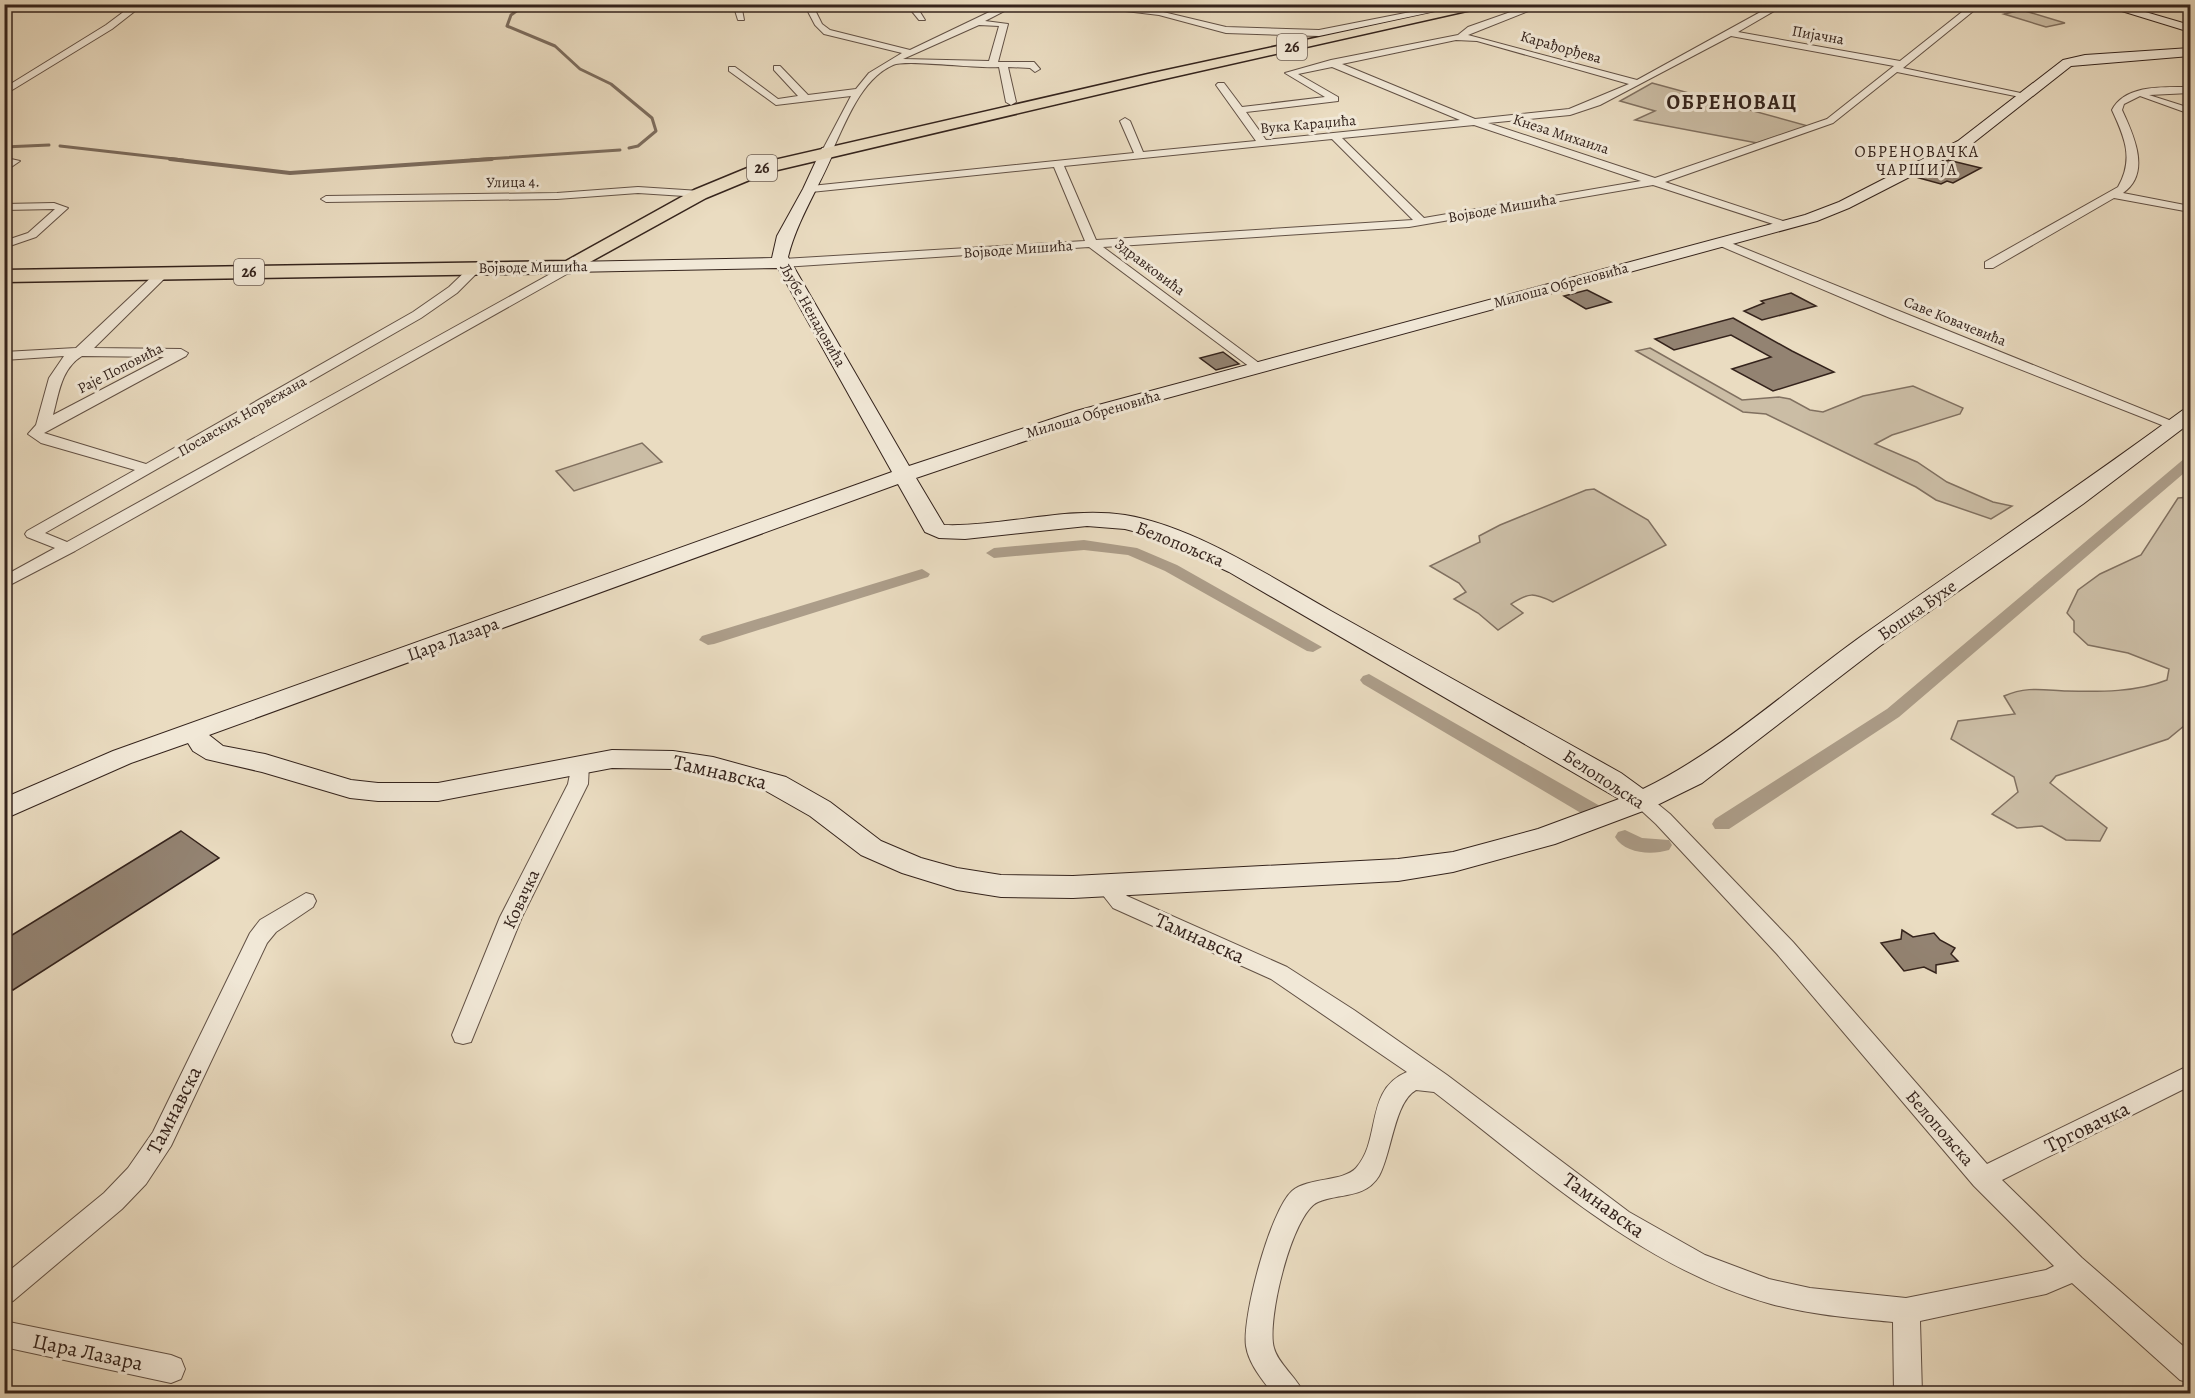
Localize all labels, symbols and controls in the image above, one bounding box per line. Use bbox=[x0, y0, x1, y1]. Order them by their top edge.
street label: Пијачна bbox=[1790, 21, 1846, 49]
street label: Карађорђева bbox=[1518, 26, 1604, 68]
road number: 26 bbox=[1277, 34, 1307, 60]
district label: ОБРЕНОВАЦ bbox=[1666, 89, 1798, 116]
street label: Кнеза Михаила bbox=[1510, 109, 1612, 159]
street label: Вука Караџића bbox=[1259, 110, 1357, 138]
district label: ОБРЕНОВАЧКА ЧАРШИЈА bbox=[1854, 141, 1980, 181]
road number: 26 bbox=[747, 155, 777, 181]
street label: Улица 4. bbox=[486, 172, 540, 192]
street label: Војводе Мишића bbox=[1446, 189, 1558, 227]
street label: Здравковића bbox=[1111, 234, 1189, 300]
street label: Војводе Мишића bbox=[963, 235, 1073, 263]
street label: Војводе Мишића bbox=[478, 256, 588, 278]
street label: Милоша Обреновића bbox=[1491, 257, 1631, 313]
road number: 26 bbox=[234, 259, 264, 285]
street label: Љубе Ненадовића bbox=[775, 260, 851, 371]
street label: Саве Ковачевића bbox=[1901, 291, 2009, 351]
street label: Раје Поповића bbox=[74, 338, 166, 398]
street label: Посавских Норвежана bbox=[174, 371, 310, 461]
street label: Милоша Обреновића bbox=[1024, 385, 1163, 443]
street label: Белопољска bbox=[1132, 515, 1228, 573]
street label: Бошка Бухе bbox=[1873, 574, 1961, 646]
street label: Цара Лазара bbox=[404, 611, 503, 667]
street label: Белопољска bbox=[1558, 744, 1650, 815]
street label: Тамнавска bbox=[670, 748, 770, 796]
street label: Ковачка bbox=[497, 865, 545, 933]
street label: Тамнавска bbox=[1151, 906, 1250, 970]
street label: Тамнавска bbox=[140, 1061, 208, 1159]
street label: Белопољска bbox=[1900, 1085, 1980, 1171]
street label: Трговачка bbox=[2040, 1094, 2134, 1160]
street label: Тамнавска bbox=[1557, 1166, 1651, 1245]
street label: Цара Лазара bbox=[30, 1327, 146, 1377]

